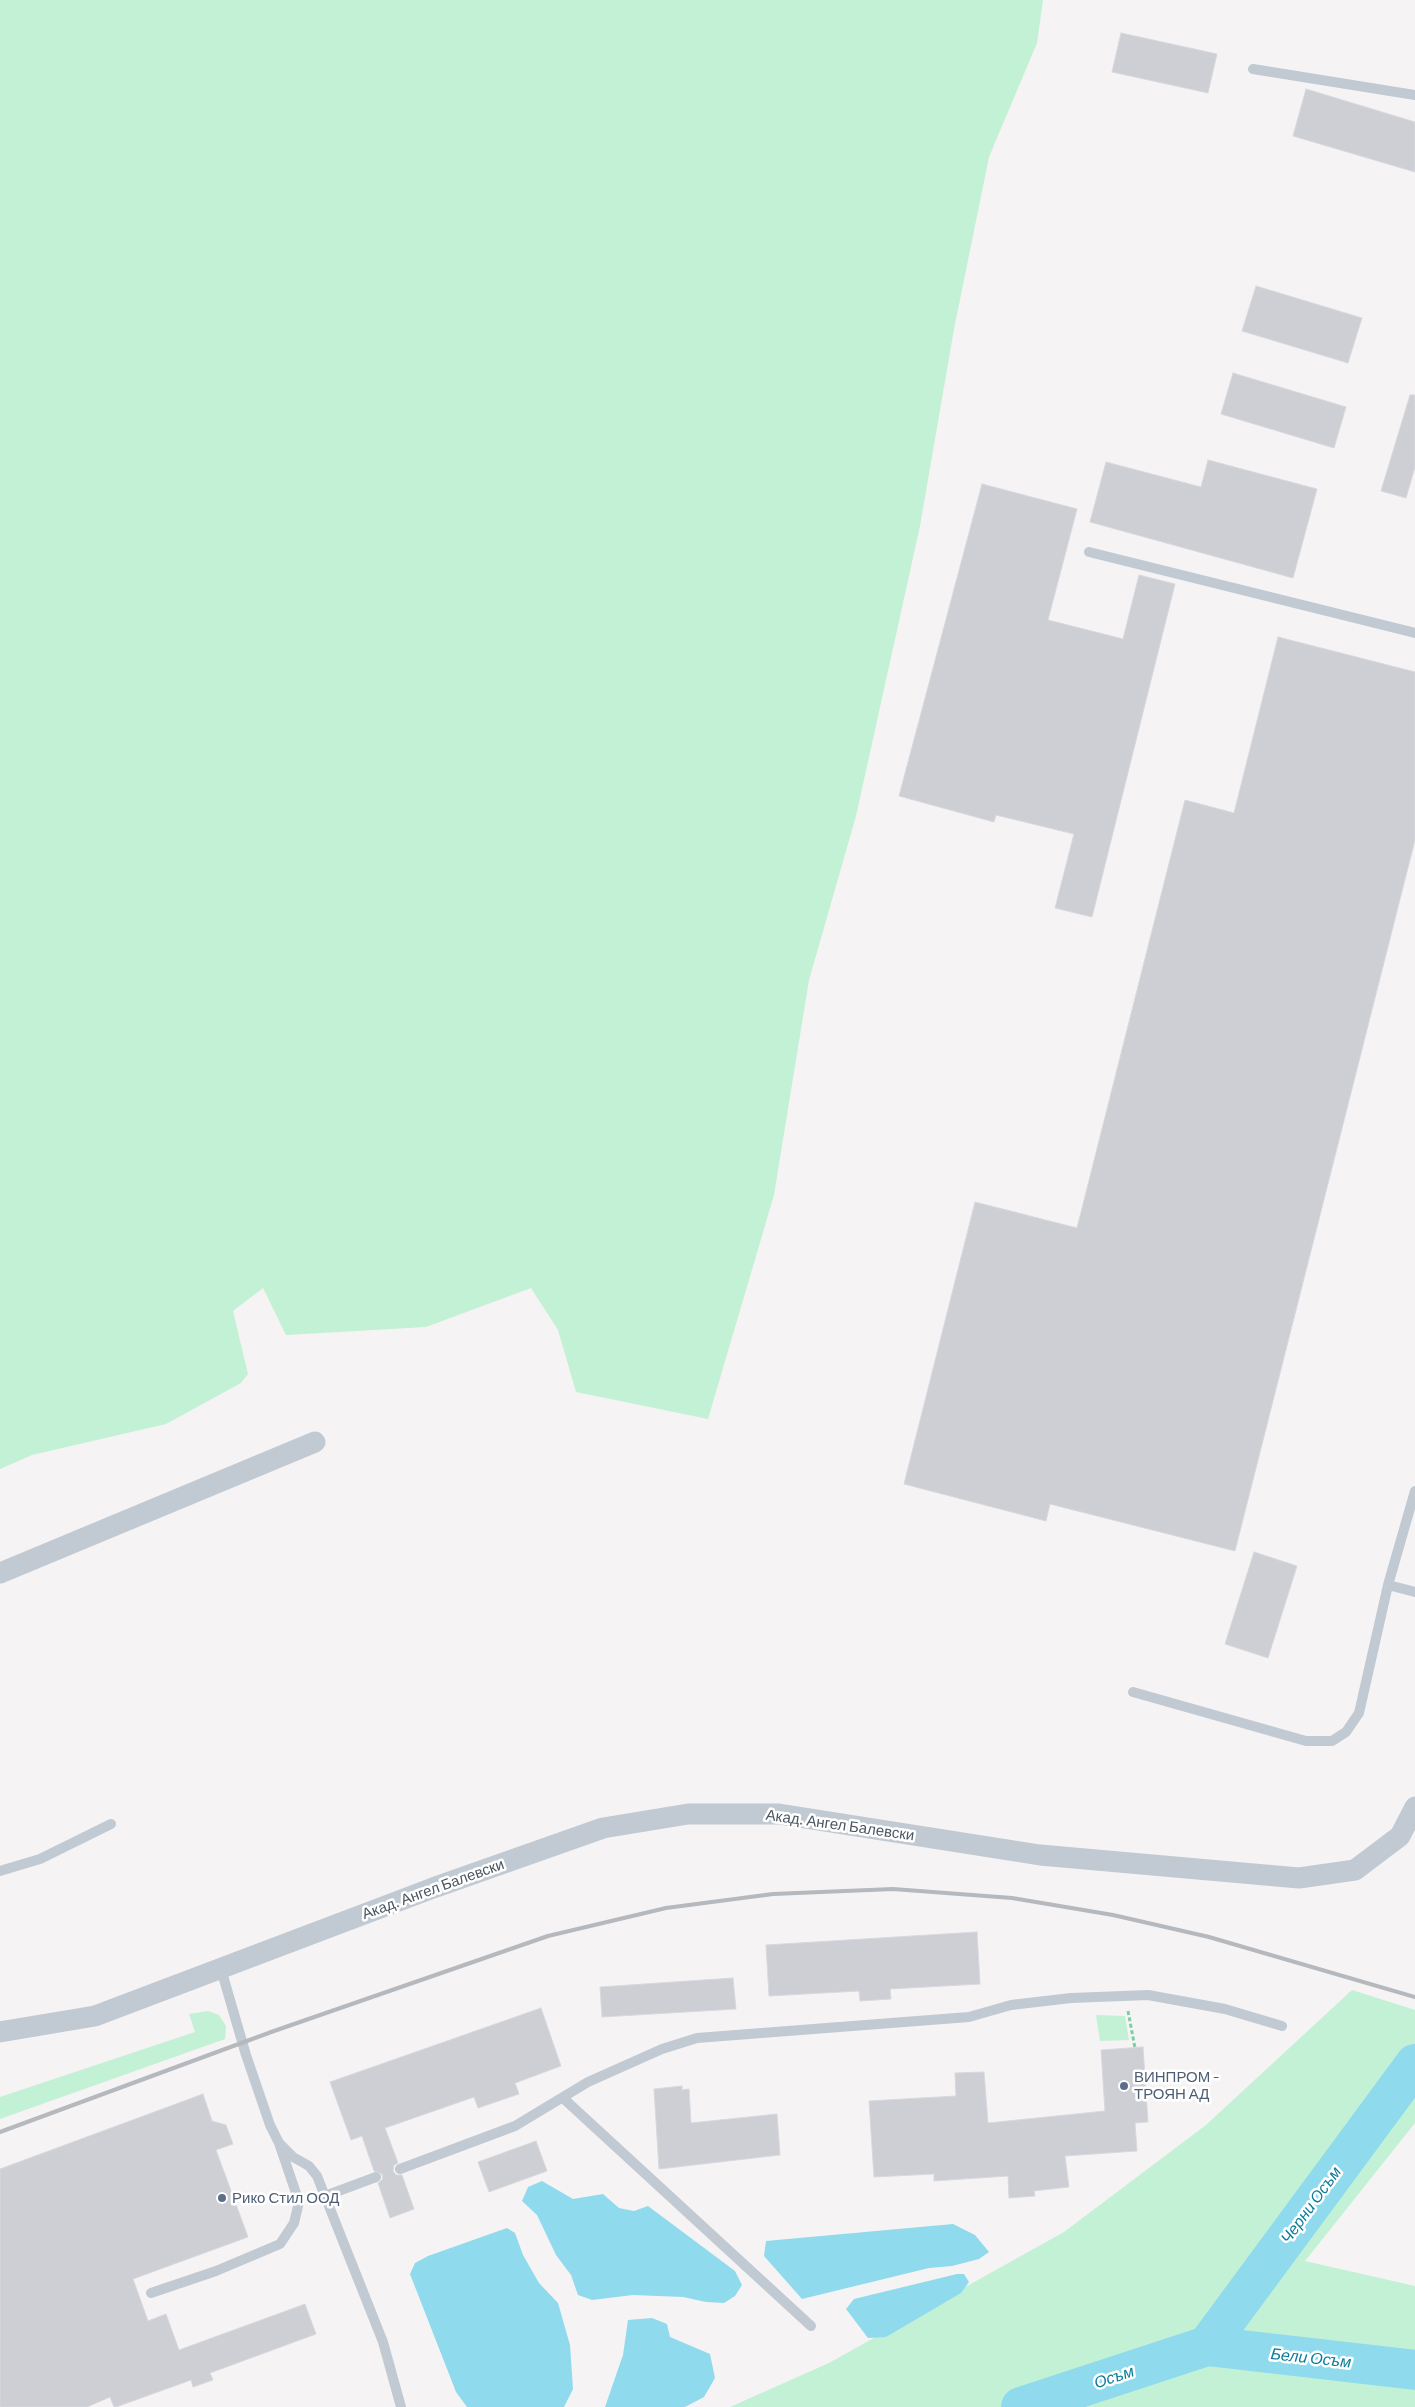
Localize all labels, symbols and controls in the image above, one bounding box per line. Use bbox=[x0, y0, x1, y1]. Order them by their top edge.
street label: Акад. Ангел Балевски bbox=[765, 1806, 915, 1844]
street label: Акад. Ангел Балевски bbox=[360, 1855, 506, 1923]
place label: ВИНПРОМ - ТРОЯН АД bbox=[1134, 2068, 1219, 2103]
marker: ВИНПРОМ - ТРОЯН АД bbox=[1118, 2080, 1130, 2092]
water label: Черни Осъм bbox=[1277, 2163, 1345, 2247]
place label: Рико Стил ООД bbox=[232, 2189, 339, 2207]
marker: Рико Стил ООД bbox=[216, 2192, 228, 2204]
water label: Бели Осъм bbox=[1270, 2344, 1352, 2372]
water label: Осъм bbox=[1092, 2362, 1136, 2392]

